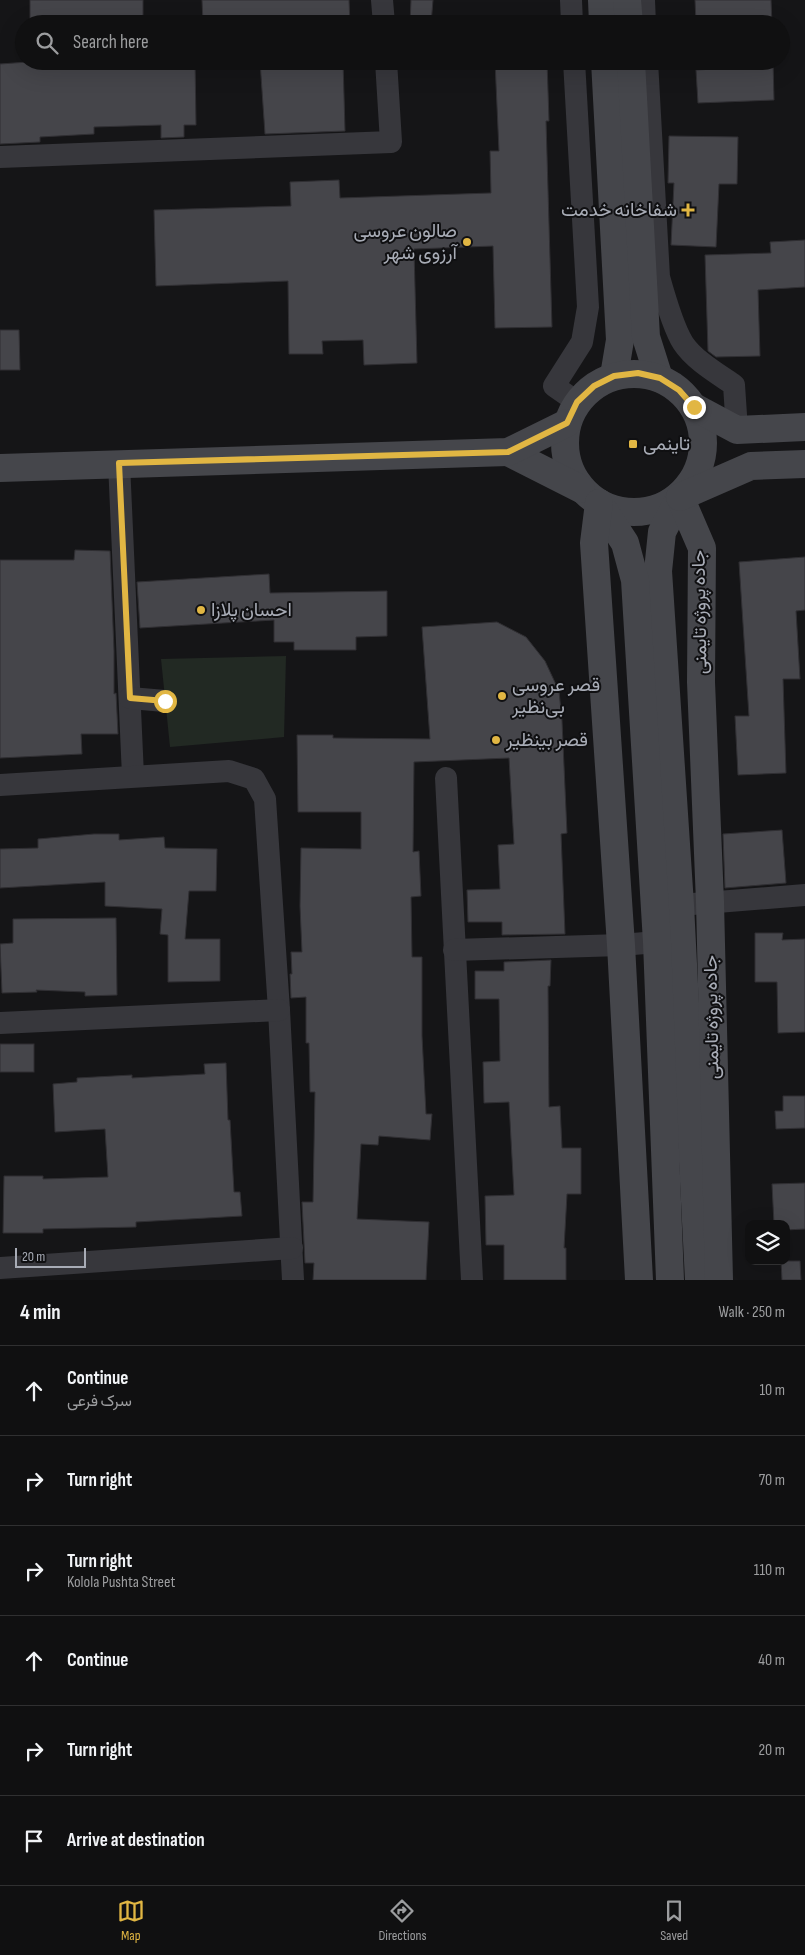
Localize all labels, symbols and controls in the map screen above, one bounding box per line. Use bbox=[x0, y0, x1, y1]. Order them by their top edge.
search box bbox=[15, 15, 790, 70]
icon: search bbox=[33, 29, 61, 57]
text: Search here bbox=[73, 31, 149, 54]
place label: شفاخانه خدمت bbox=[561, 199, 677, 222]
marker: شفاخانه خدمت bbox=[681, 203, 695, 217]
place label: صالون عروسی آرزوی شهر bbox=[354, 220, 459, 265]
marker: صالون عروسی آرزوی شهر bbox=[461, 236, 473, 248]
route end bbox=[683, 396, 706, 419]
place label: تاینمی bbox=[643, 433, 690, 456]
marker: تاینمی bbox=[627, 438, 639, 450]
street label: جاده پروژه تایمنی bbox=[687, 550, 714, 674]
place label: احسان پلازا bbox=[211, 599, 292, 623]
marker: احسان پلازا bbox=[195, 604, 207, 616]
place label: قصر عروسی بی‌نظیر bbox=[511, 674, 600, 719]
route start bbox=[154, 690, 177, 713]
marker: قصر عروسی بی‌نظیر bbox=[496, 690, 508, 702]
place label: قصر بینظیر bbox=[505, 729, 588, 752]
marker: قصر بینظیر bbox=[490, 734, 502, 746]
street label: جاده پروژه تایمنی bbox=[699, 955, 726, 1079]
map controls bbox=[745, 1220, 790, 1265]
button: layers bbox=[745, 1220, 790, 1265]
scale bar bbox=[15, 1245, 86, 1268]
text: 20 m bbox=[22, 1248, 45, 1265]
text: 4 min bbox=[20, 1300, 61, 1325]
text: Walk · 250 m bbox=[719, 1303, 785, 1322]
text: Continue bbox=[67, 1367, 128, 1390]
icon: ahead bbox=[20, 1377, 48, 1405]
text: 10 m bbox=[759, 1381, 785, 1400]
text: سرک فرعی bbox=[67, 1392, 132, 1411]
icon: right bbox=[20, 1467, 48, 1495]
text: Turn right bbox=[67, 1469, 132, 1492]
text: 70 m bbox=[759, 1471, 785, 1490]
text: Turn right bbox=[67, 1550, 132, 1573]
icon: right bbox=[20, 1557, 48, 1585]
text: 110 m bbox=[754, 1561, 785, 1580]
text: Kolola Pushta Street bbox=[67, 1573, 175, 1592]
icon: ahead bbox=[20, 1647, 48, 1675]
text: Continue bbox=[67, 1649, 128, 1672]
text: 40 m bbox=[758, 1651, 785, 1670]
icon: right bbox=[20, 1737, 48, 1765]
text: Turn right bbox=[67, 1739, 132, 1762]
text: 20 m bbox=[758, 1741, 785, 1760]
icon: arrive bbox=[20, 1827, 48, 1855]
text: Arrive at destination bbox=[67, 1829, 205, 1852]
tab: Map bbox=[117, 1897, 145, 1944]
tab: Directions bbox=[378, 1897, 427, 1944]
tab: Saved bbox=[660, 1897, 688, 1944]

